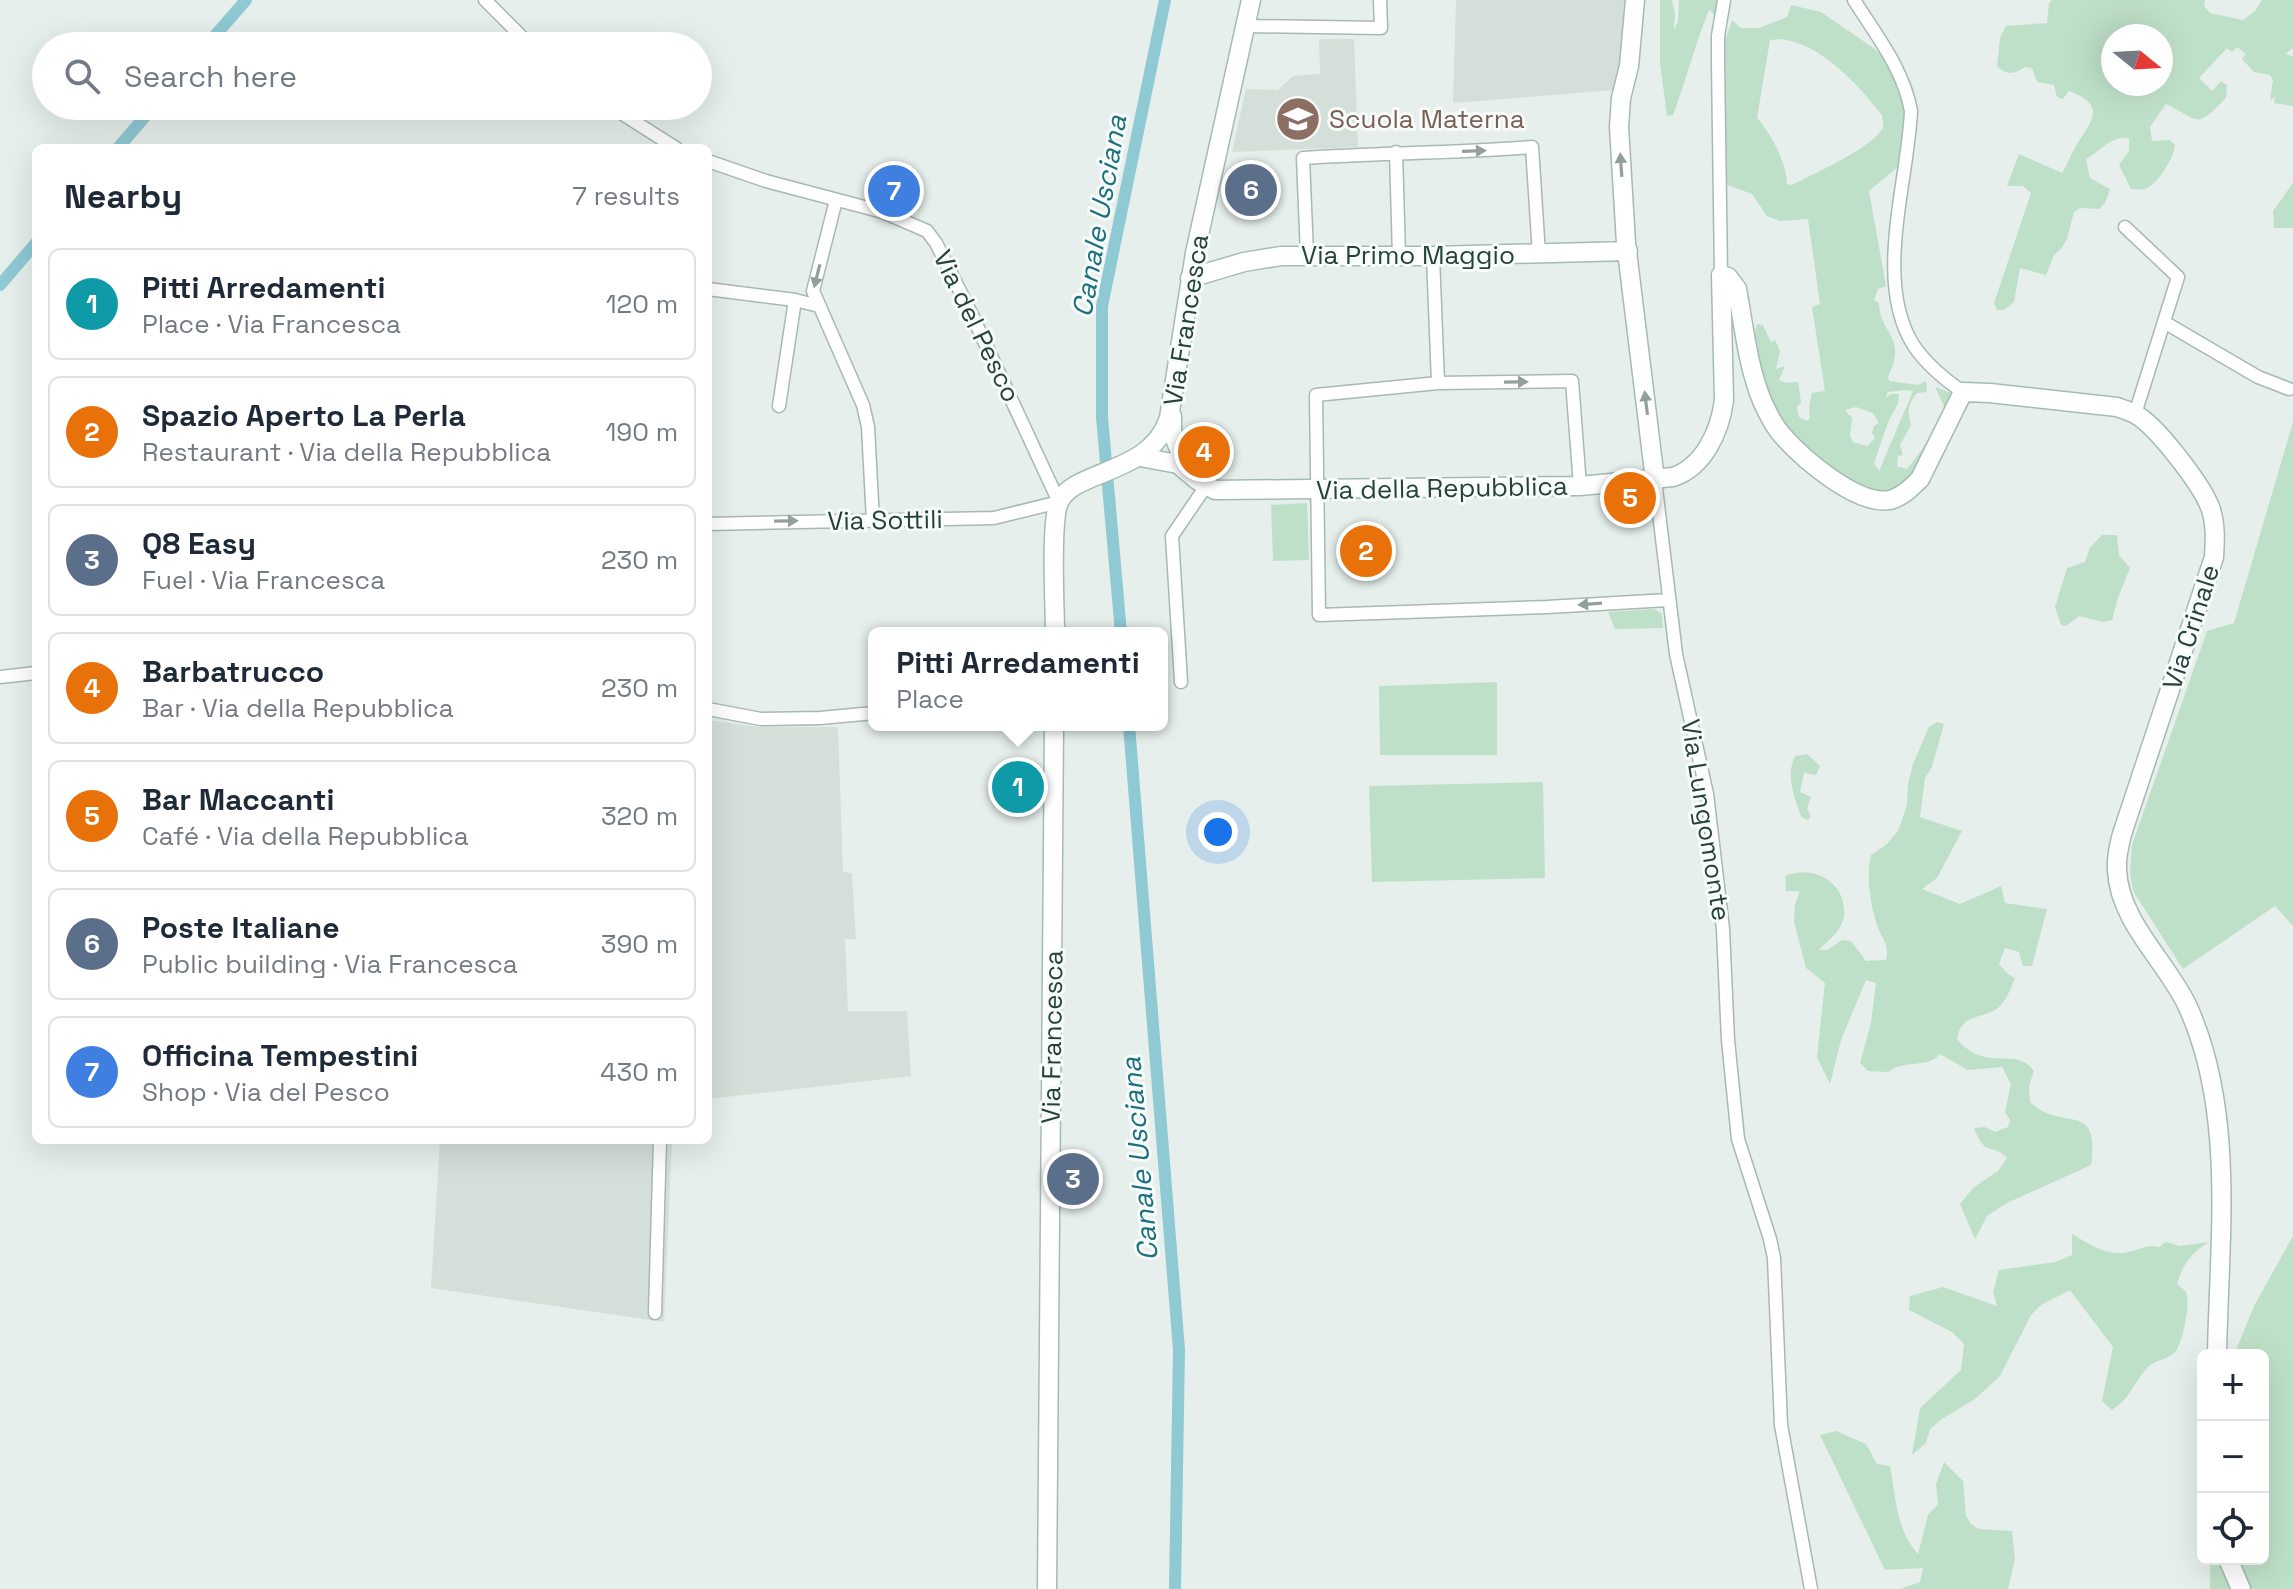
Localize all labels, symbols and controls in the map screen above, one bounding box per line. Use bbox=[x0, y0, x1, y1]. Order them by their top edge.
north arrow bbox=[2101, 24, 2173, 96]
search box bbox=[32, 32, 712, 120]
icon: search bbox=[60, 54, 104, 98]
text: Search here bbox=[124, 57, 297, 96]
school or university icon: Scuola Materna bbox=[1274, 95, 1322, 143]
place label: Scuola Materna bbox=[1329, 102, 1525, 136]
water label: Canale Usciana bbox=[1064, 111, 1135, 320]
one-way arrow bbox=[1462, 144, 1487, 157]
one-way arrow bbox=[1614, 152, 1627, 177]
pin: 6 bbox=[1225, 160, 1277, 220]
pin: 7 bbox=[868, 161, 920, 221]
text: Nearby bbox=[64, 175, 182, 218]
text: 7 results bbox=[572, 179, 680, 213]
street label: Via Francesca bbox=[1156, 232, 1216, 408]
street label: Via Primo Maggio bbox=[1301, 238, 1515, 272]
street label: Via del Pesco bbox=[926, 244, 1028, 408]
one-way arrow bbox=[810, 264, 823, 289]
text: Pitti Arredamenti bbox=[142, 268, 385, 307]
text: 1 bbox=[86, 287, 98, 321]
text: 120 m bbox=[606, 287, 678, 321]
text: Place · Via Francesca bbox=[142, 307, 401, 341]
one-way arrow bbox=[1504, 375, 1529, 388]
one-way arrow bbox=[1639, 390, 1652, 415]
text: Spazio Aperto La Perla bbox=[142, 396, 466, 435]
text: 2 bbox=[84, 415, 100, 449]
text: 190 m bbox=[606, 415, 678, 449]
pin: 4 bbox=[1178, 422, 1230, 482]
text: Restaurant · Via della Repubblica bbox=[142, 435, 551, 469]
pin: 5 bbox=[1604, 468, 1656, 528]
street label: Via della Repubblica bbox=[1316, 469, 1568, 507]
street label: Via Sottili bbox=[827, 502, 943, 538]
one-way arrow bbox=[774, 515, 799, 528]
pin: 2 bbox=[1340, 521, 1392, 581]
text: Q8 Easy bbox=[142, 524, 256, 563]
text: 3 bbox=[84, 543, 100, 577]
text: 230 m bbox=[601, 543, 678, 577]
street label: Via Crinale bbox=[2155, 560, 2227, 694]
text: Fuel · Via Francesca bbox=[142, 563, 385, 597]
one-way arrow bbox=[1577, 598, 1602, 611]
popup bbox=[868, 627, 1168, 731]
text: Pitti Arredamenti bbox=[896, 643, 1140, 682]
text: Barbatrucco bbox=[142, 652, 324, 691]
text: 4 bbox=[84, 671, 100, 705]
text: 230 m bbox=[601, 671, 678, 705]
text: Place bbox=[896, 682, 964, 716]
text: Bar · Via della Repubblica bbox=[142, 691, 454, 725]
street label: Via Lungomonte bbox=[1673, 717, 1739, 923]
pin: 1 bbox=[992, 757, 1044, 817]
text: Bar Maccanti bbox=[142, 780, 334, 819]
text: 5 bbox=[84, 799, 100, 833]
text: 320 m bbox=[601, 799, 678, 833]
your location bbox=[1198, 812, 1238, 852]
text: Café · Via della Repubblica bbox=[142, 819, 469, 853]
text: Poste Italiane bbox=[142, 908, 340, 947]
text: 6 bbox=[84, 927, 100, 961]
text: 390 m bbox=[601, 927, 678, 961]
text: Public building · Via Francesca bbox=[142, 947, 518, 981]
street label: Via Francesca bbox=[1033, 950, 1071, 1124]
text: Officina Tempestini bbox=[142, 1036, 418, 1075]
text: 7 bbox=[85, 1055, 99, 1089]
text: 430 m bbox=[600, 1055, 678, 1089]
water label: Canale Usciana bbox=[1112, 1055, 1166, 1262]
text: Shop · Via del Pesco bbox=[142, 1075, 390, 1109]
pin: 3 bbox=[1047, 1149, 1099, 1209]
map controls bbox=[2197, 1349, 2269, 1565]
button: + bbox=[2197, 1349, 2269, 1421]
button: − bbox=[2197, 1421, 2269, 1493]
button: locate bbox=[2197, 1493, 2269, 1565]

